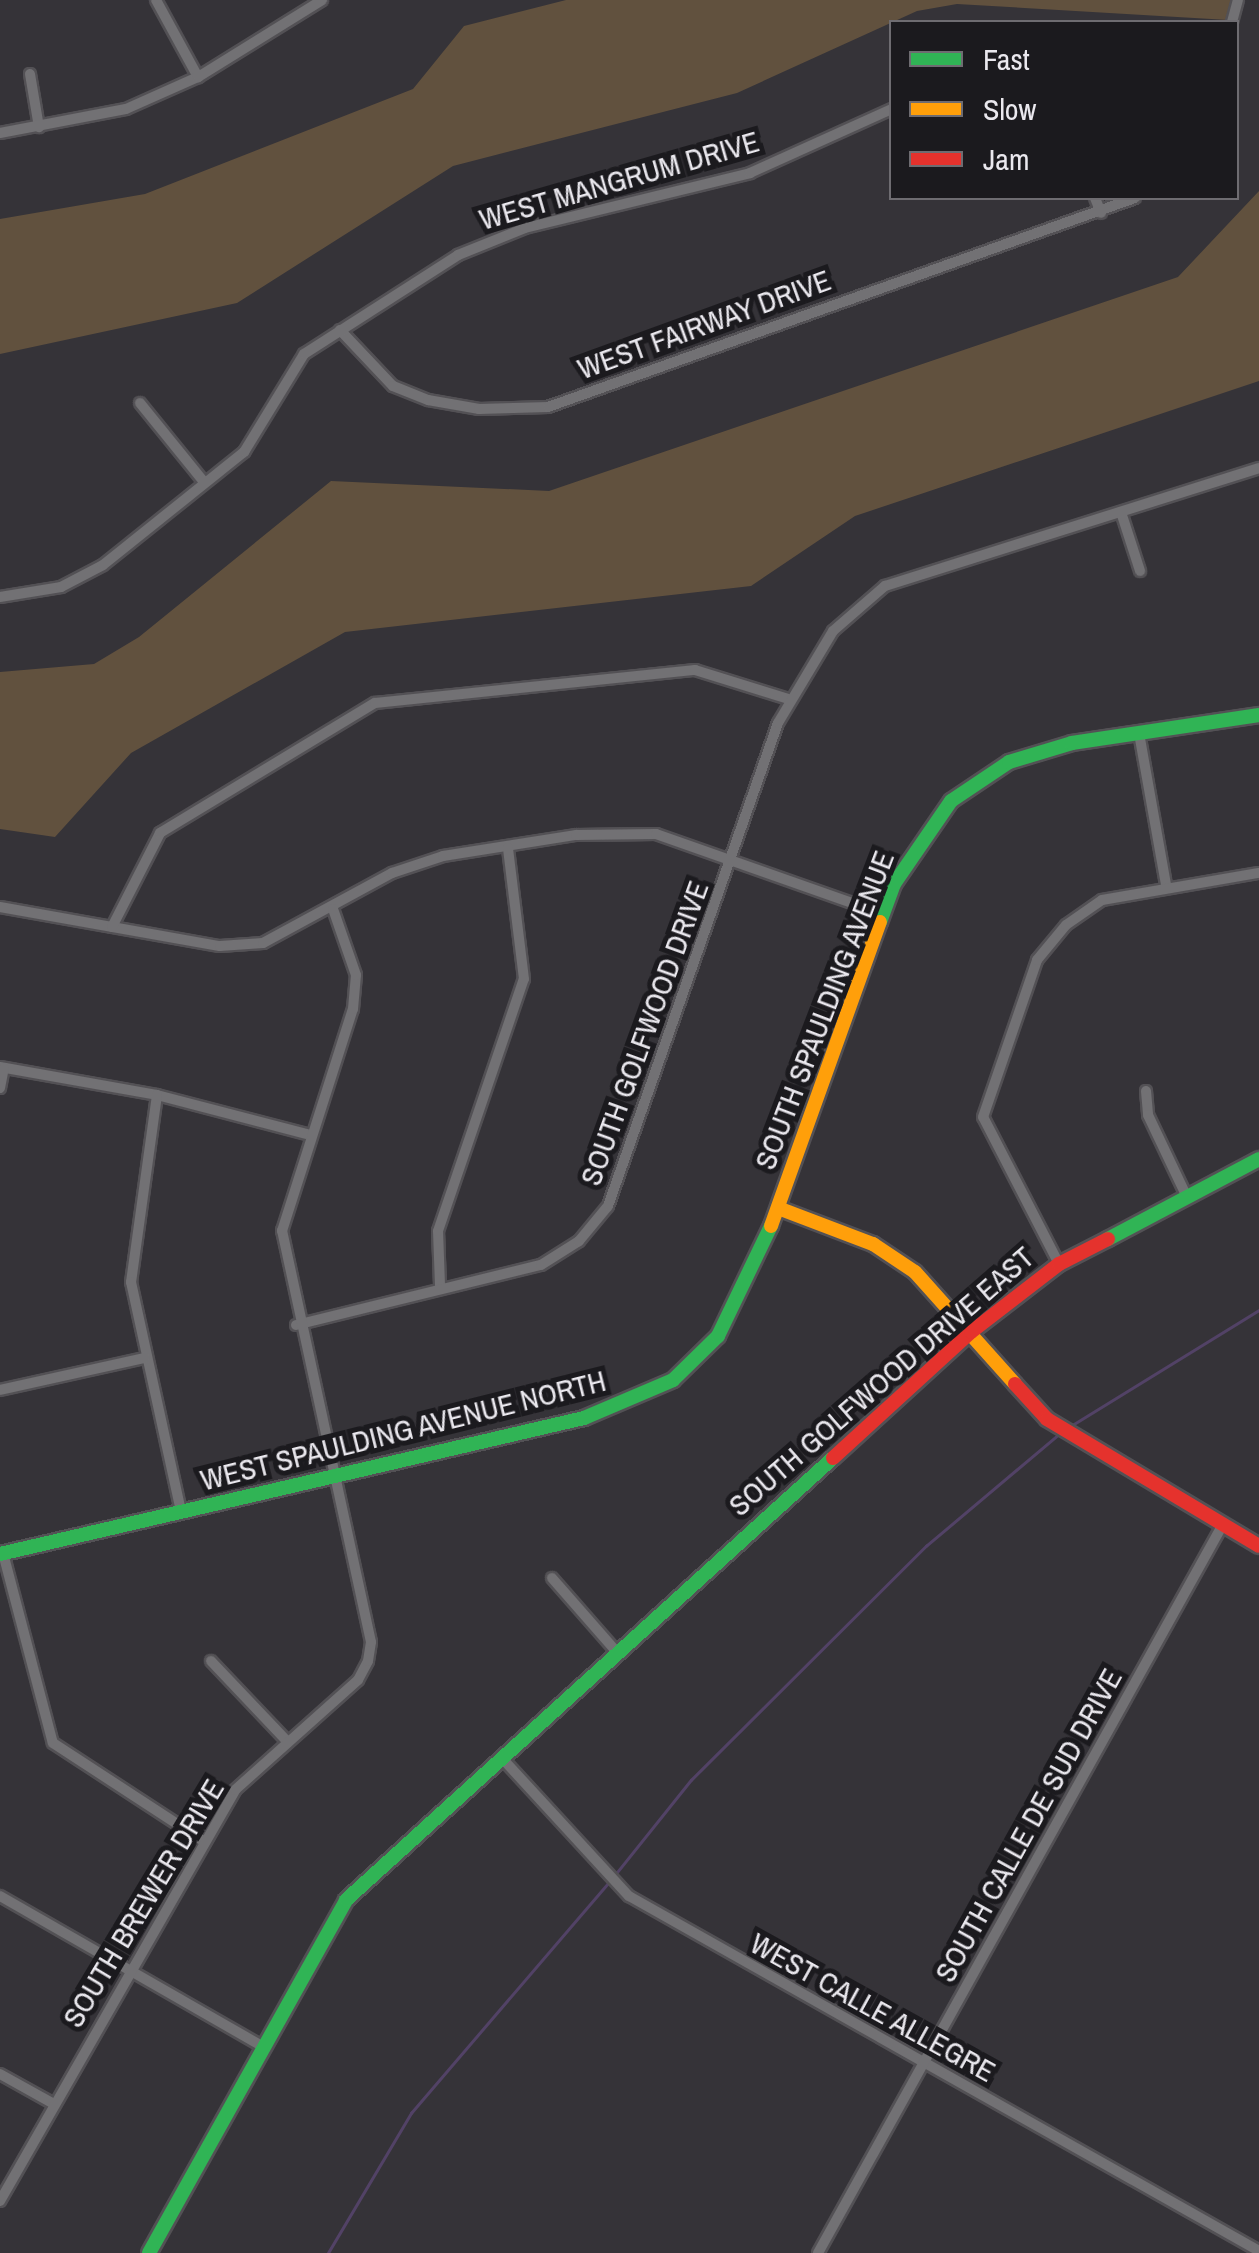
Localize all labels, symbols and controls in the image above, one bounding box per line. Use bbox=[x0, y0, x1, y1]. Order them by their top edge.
legend bbox=[889, 20, 1239, 200]
text: Fast bbox=[983, 39, 1030, 79]
text: Slow bbox=[983, 89, 1036, 129]
street label: WEST MANGRUM DRIVE bbox=[475, 123, 763, 237]
text: Jam bbox=[983, 139, 1029, 179]
street label: WEST FAIRWAY DRIVE bbox=[572, 261, 836, 387]
street label: SOUTH SPAULDING AVENUE bbox=[746, 845, 902, 1175]
street label: SOUTH GOLFWOOD DRIVE bbox=[572, 876, 716, 1190]
street label: SOUTH GOLFWOOD DRIVE EAST bbox=[721, 1239, 1041, 1523]
street label: WEST SPAULDING AVENUE NORTH bbox=[196, 1362, 610, 1498]
street label: SOUTH CALLE DE SUD DRIVE bbox=[927, 1662, 1129, 1988]
street label: SOUTH BREWER DRIVE bbox=[55, 1772, 231, 2034]
street label: WEST CALLE ALLEGRE bbox=[743, 1924, 1003, 2090]

